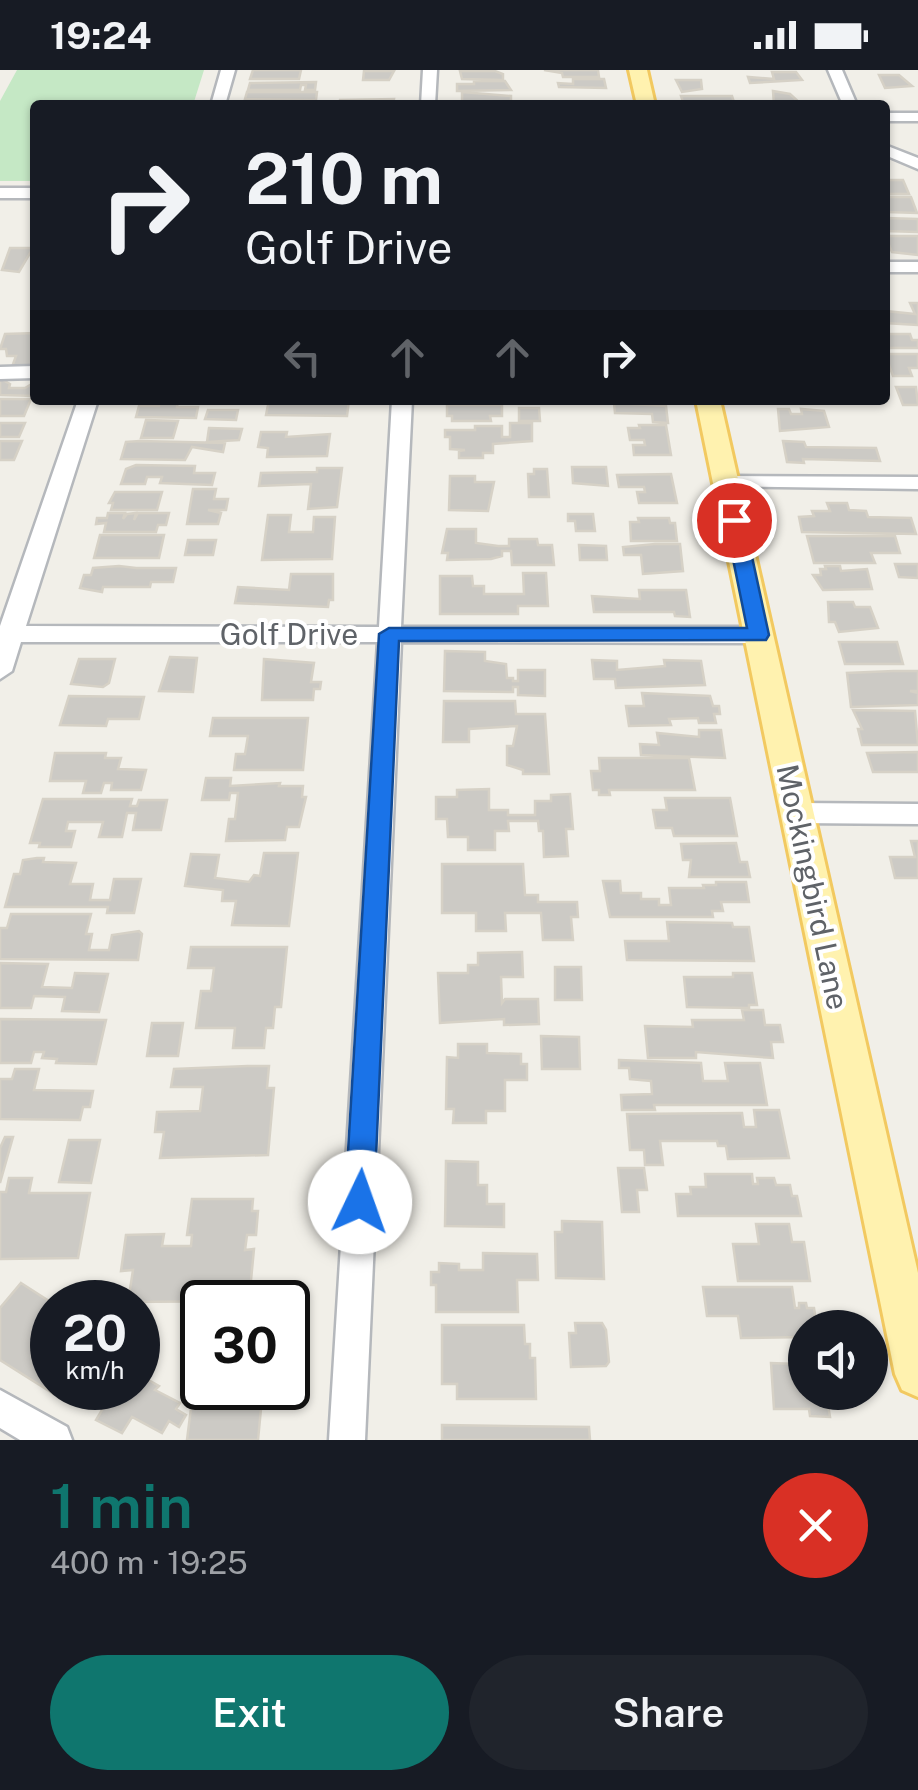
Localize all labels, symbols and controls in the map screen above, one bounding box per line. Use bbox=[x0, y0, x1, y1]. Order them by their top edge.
text: 19:24 bbox=[50, 13, 151, 58]
text: 210 m bbox=[245, 137, 443, 220]
icon: right bbox=[80, 140, 210, 270]
text: Golf Drive bbox=[245, 221, 452, 274]
icon: left bbox=[275, 330, 330, 385]
icon: ahead bbox=[380, 330, 435, 385]
icon: ahead bbox=[485, 330, 540, 385]
icon: right bbox=[590, 330, 645, 385]
pin bbox=[692, 478, 777, 563]
icon: arrive bbox=[707, 493, 762, 548]
street label: Golf Drive bbox=[220, 616, 358, 652]
street label: Mockingbird Lane bbox=[769, 761, 857, 1013]
position arrow bbox=[308, 1150, 412, 1254]
speed limit sign: 30 bbox=[180, 1280, 310, 1410]
text: 20 bbox=[63, 1303, 127, 1362]
map controls bbox=[788, 1310, 888, 1410]
button: sound bbox=[788, 1310, 888, 1410]
text: km/h bbox=[66, 1355, 124, 1385]
text: 1 min bbox=[50, 1471, 193, 1542]
button: close bbox=[763, 1473, 868, 1578]
text: 400 m · 19:25 bbox=[50, 1544, 248, 1581]
button: Exit bbox=[50, 1655, 449, 1770]
button: Share bbox=[469, 1655, 868, 1770]

